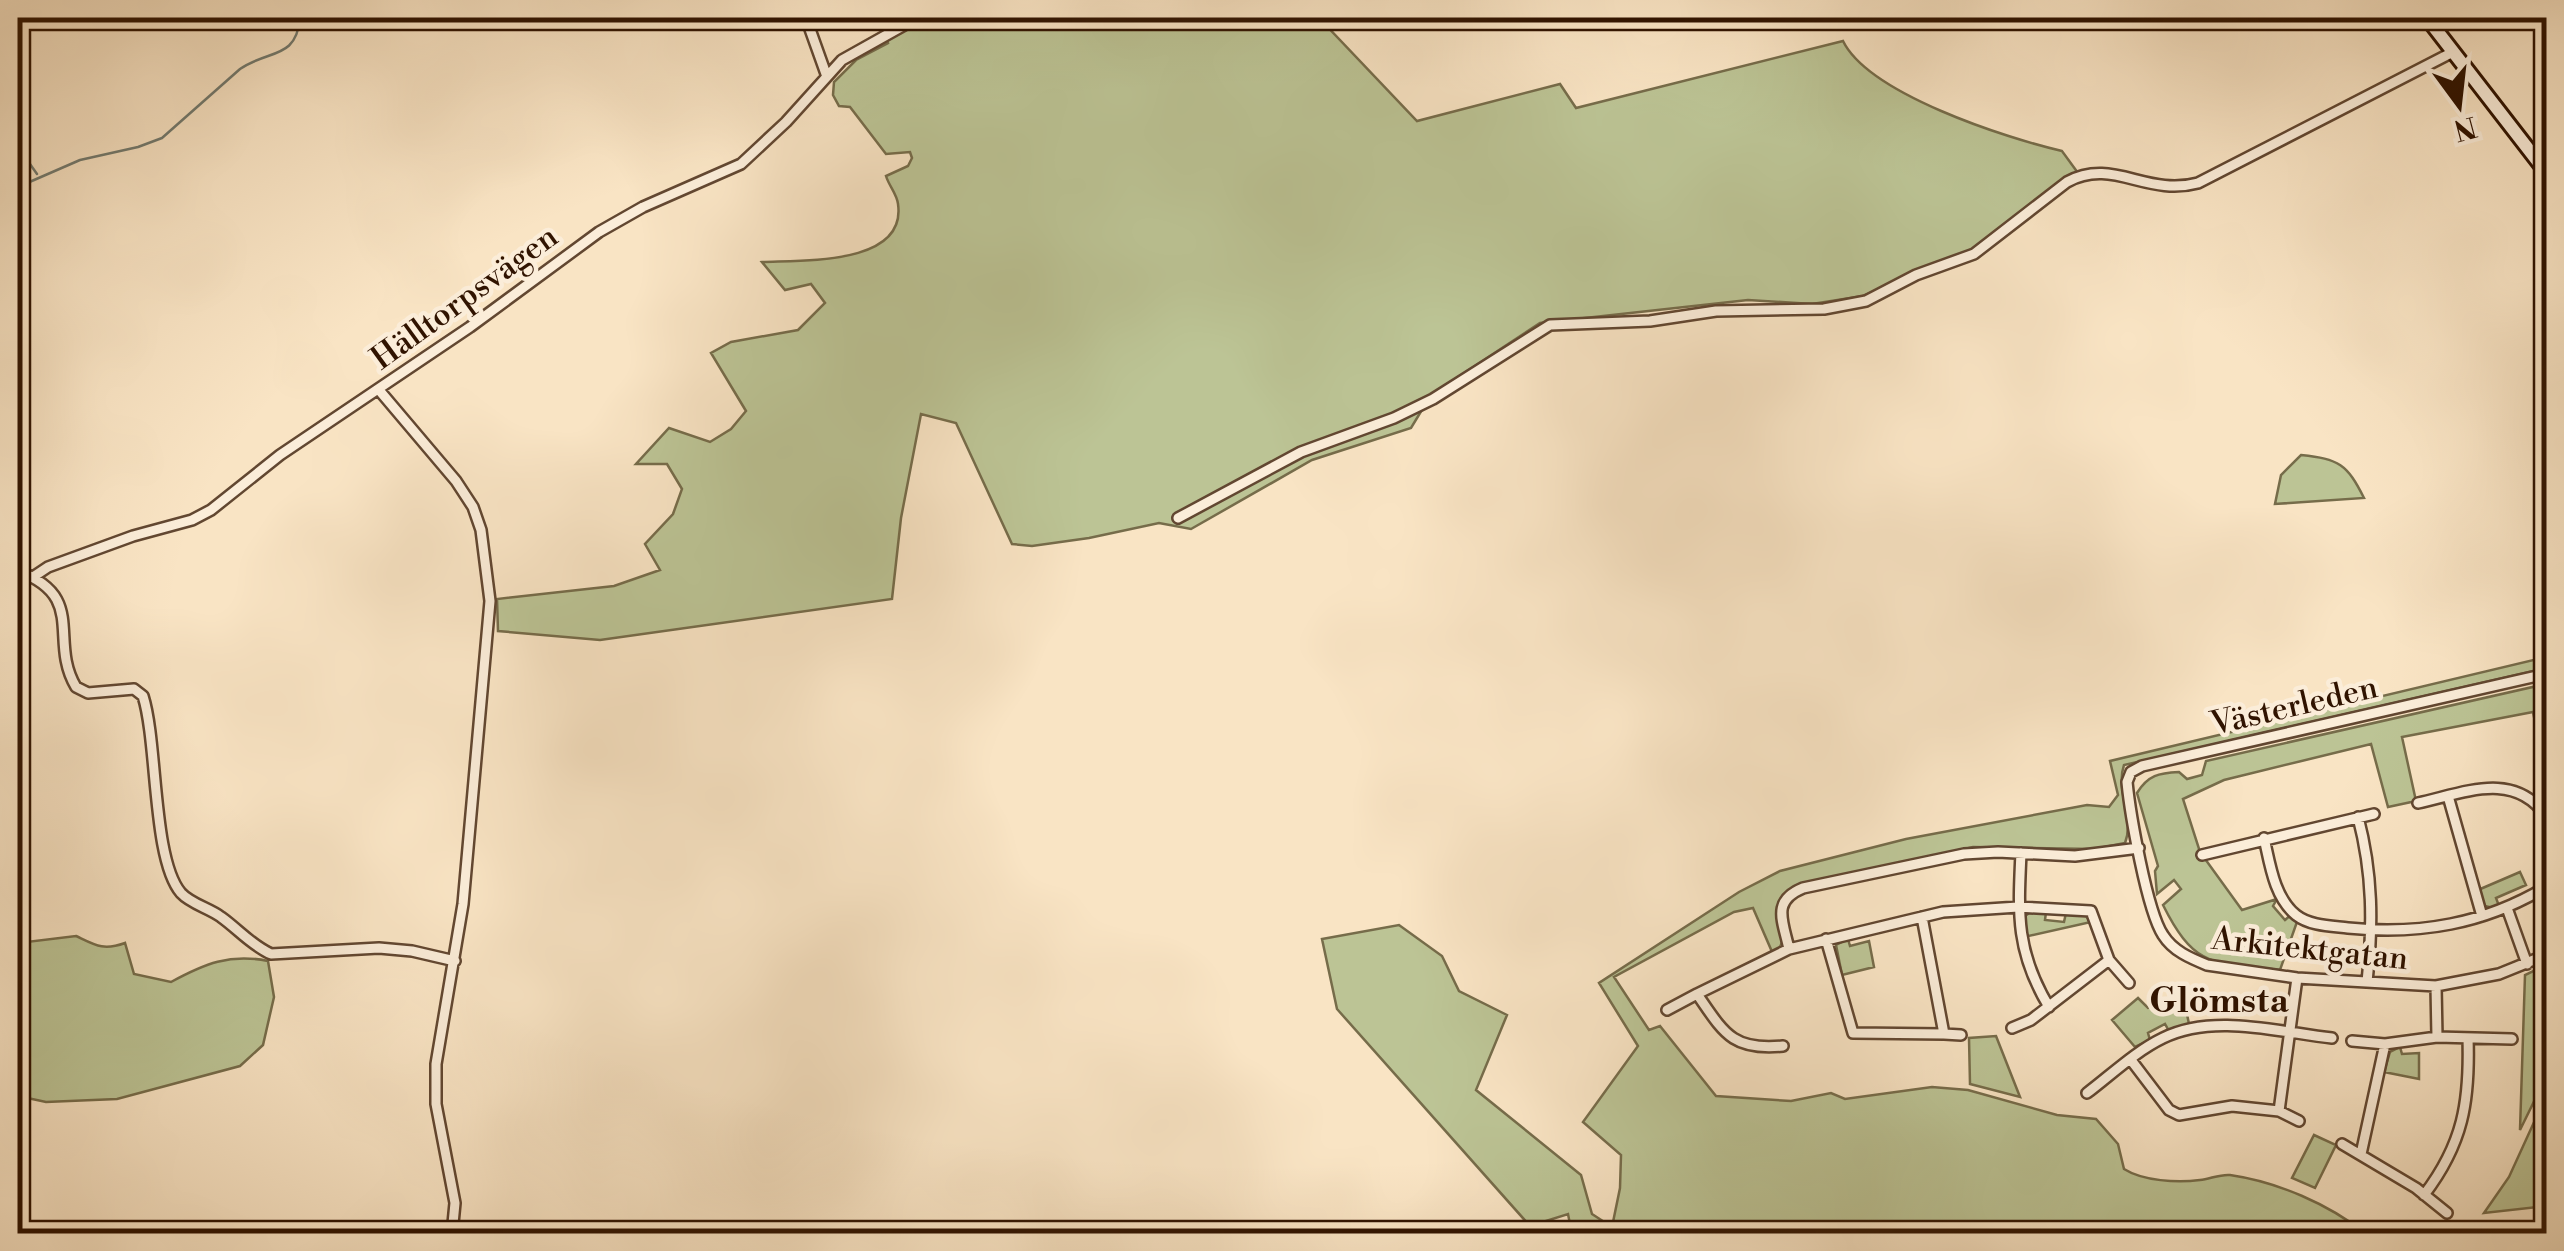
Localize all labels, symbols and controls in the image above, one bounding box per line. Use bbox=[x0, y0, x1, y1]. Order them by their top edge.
north arrow bbox=[2409, 55, 2509, 155]
text: N bbox=[2450, 108, 2480, 147]
street label: Hälltorpsvägen bbox=[363, 217, 566, 379]
street label: Västerleden bbox=[2206, 667, 2382, 745]
street label: Arkitektgatan bbox=[2209, 919, 2410, 979]
district label: Glömsta bbox=[2149, 980, 2290, 1023]

